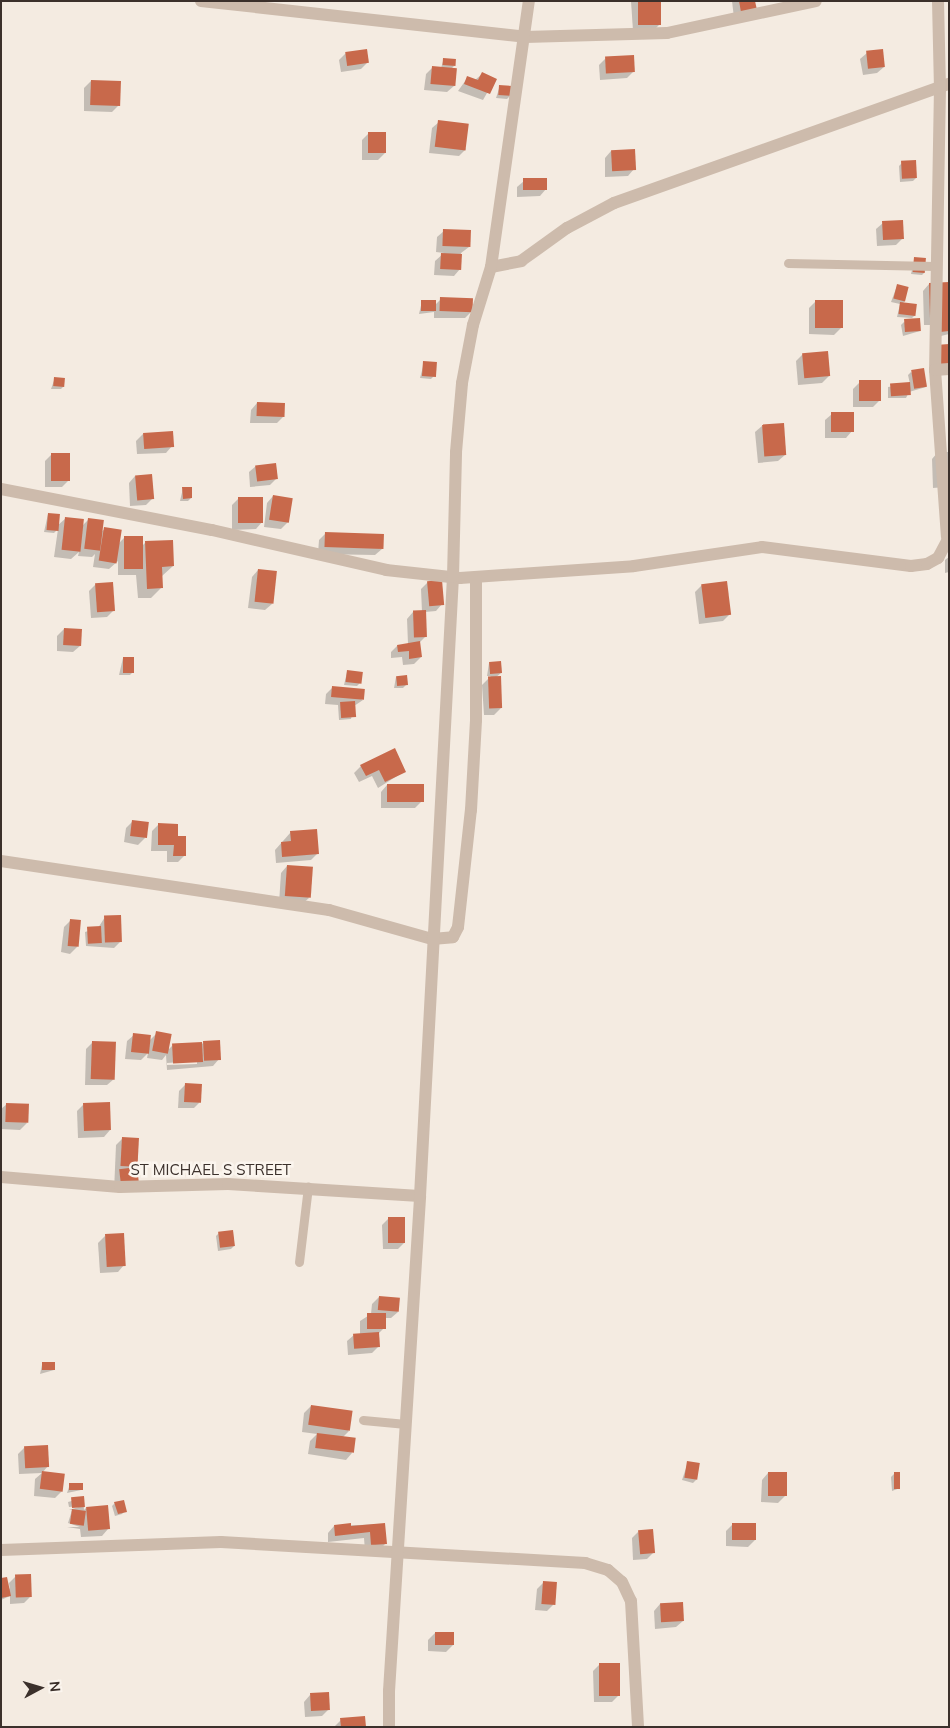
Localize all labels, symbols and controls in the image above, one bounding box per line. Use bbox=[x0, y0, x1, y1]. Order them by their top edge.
street label: ST MICHAEL S STREET bbox=[131, 1161, 291, 1179]
north arrow bbox=[15, 1663, 65, 1713]
text: N bbox=[45, 1680, 64, 1693]

